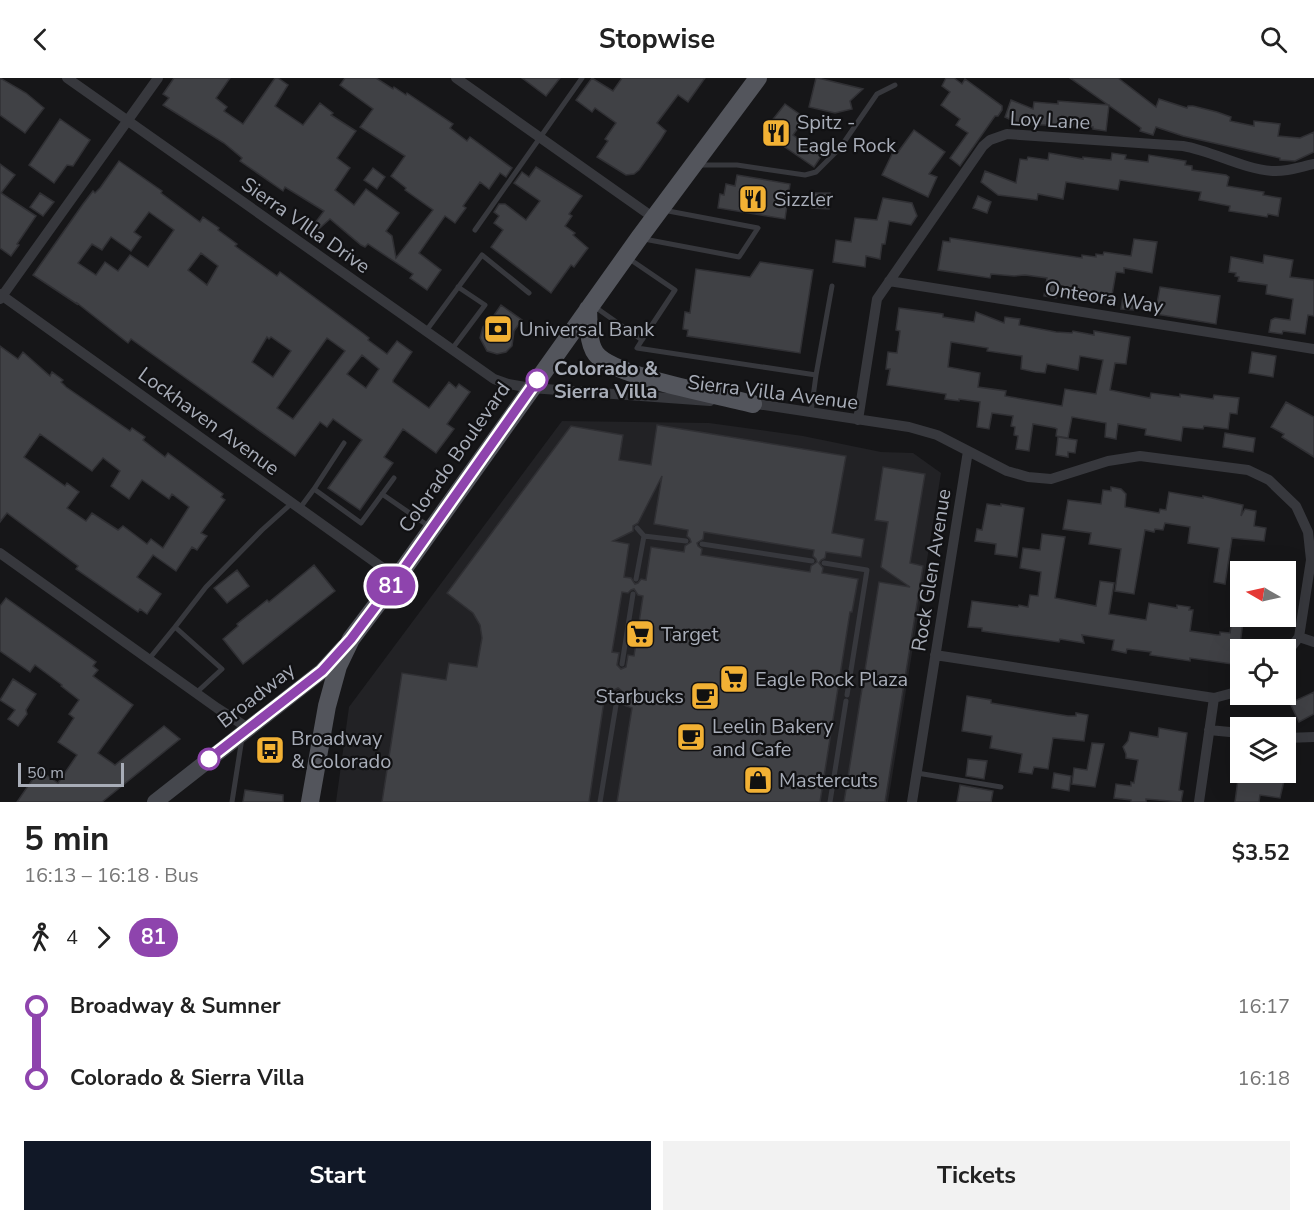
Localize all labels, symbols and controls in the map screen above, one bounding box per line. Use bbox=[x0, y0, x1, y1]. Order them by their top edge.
text: Stopwise bbox=[599, 21, 715, 58]
icon: back bbox=[24, 23, 57, 56]
icon: search bbox=[1257, 23, 1290, 56]
street label: Loy Lane bbox=[1009, 105, 1091, 136]
place label: Spitz - Eagle Rock bbox=[797, 109, 897, 159]
restaurant icon: Spitz - Eagle Rock bbox=[760, 117, 792, 149]
street label: Sierra VIlla Drive bbox=[236, 171, 375, 280]
restaurant icon: Sizzler bbox=[737, 183, 769, 215]
place label: Sizzler bbox=[774, 186, 833, 213]
street label: Onteora Way bbox=[1043, 275, 1166, 320]
bank icon: Universal Bank bbox=[482, 313, 514, 345]
place label: Universal Bank bbox=[519, 316, 655, 343]
place label: Colorado & Sierra Villa bbox=[554, 355, 659, 405]
street label: Lockhaven Avenue bbox=[133, 361, 285, 482]
marker: Colorado & Sierra Villa bbox=[526, 369, 548, 391]
street label: Sierra Villa Avenue bbox=[686, 369, 860, 416]
street label: Colorado Boulevard bbox=[392, 377, 517, 538]
street label: Rock Glen Avenue bbox=[905, 487, 958, 653]
north arrow bbox=[1230, 561, 1296, 627]
map controls bbox=[1230, 561, 1296, 783]
line badge: 81 bbox=[364, 566, 418, 606]
text: 81 bbox=[378, 572, 404, 600]
supermarket icon: Target bbox=[624, 618, 656, 650]
place label: Target bbox=[661, 621, 719, 648]
button: locate bbox=[1230, 639, 1296, 705]
street label: Broadway bbox=[212, 656, 301, 734]
supermarket icon: Eagle Rock Plaza bbox=[718, 663, 750, 695]
place label: Eagle Rock Plaza bbox=[755, 666, 908, 693]
cafe icon: Starbucks bbox=[689, 680, 721, 712]
place label: Starbucks bbox=[595, 683, 684, 710]
place label: Leelin Bakery and Cafe bbox=[712, 713, 834, 763]
button: layers bbox=[1230, 717, 1296, 783]
cafe icon: Leelin Bakery and Cafe bbox=[675, 721, 707, 753]
place label: Broadway & Colorado bbox=[291, 725, 391, 775]
bus stop icon: Broadway & Colorado bbox=[254, 734, 286, 766]
unlabelled marker bbox=[198, 748, 220, 770]
scale bar bbox=[18, 760, 124, 788]
text: 50 m bbox=[27, 762, 64, 784]
shop icon: Mastercuts bbox=[742, 764, 774, 796]
place label: Mastercuts bbox=[779, 767, 878, 794]
text: 5 min bbox=[24, 817, 109, 862]
text: $3.52 bbox=[1232, 838, 1290, 868]
text: 16:13 – 16:18 · Bus bbox=[24, 862, 199, 889]
icon: walk bbox=[24, 921, 57, 954]
icon: forward bbox=[87, 921, 120, 954]
text: 81 bbox=[141, 923, 166, 951]
text: 4 bbox=[66, 924, 78, 951]
text: Broadway & Sumner bbox=[70, 991, 281, 1021]
text: 16:17 bbox=[1237, 993, 1290, 1020]
text: Colorado & Sierra Villa bbox=[70, 1063, 305, 1093]
text: 16:18 bbox=[1237, 1065, 1290, 1092]
button: Start bbox=[24, 1141, 651, 1210]
button: Tickets bbox=[663, 1141, 1290, 1210]

